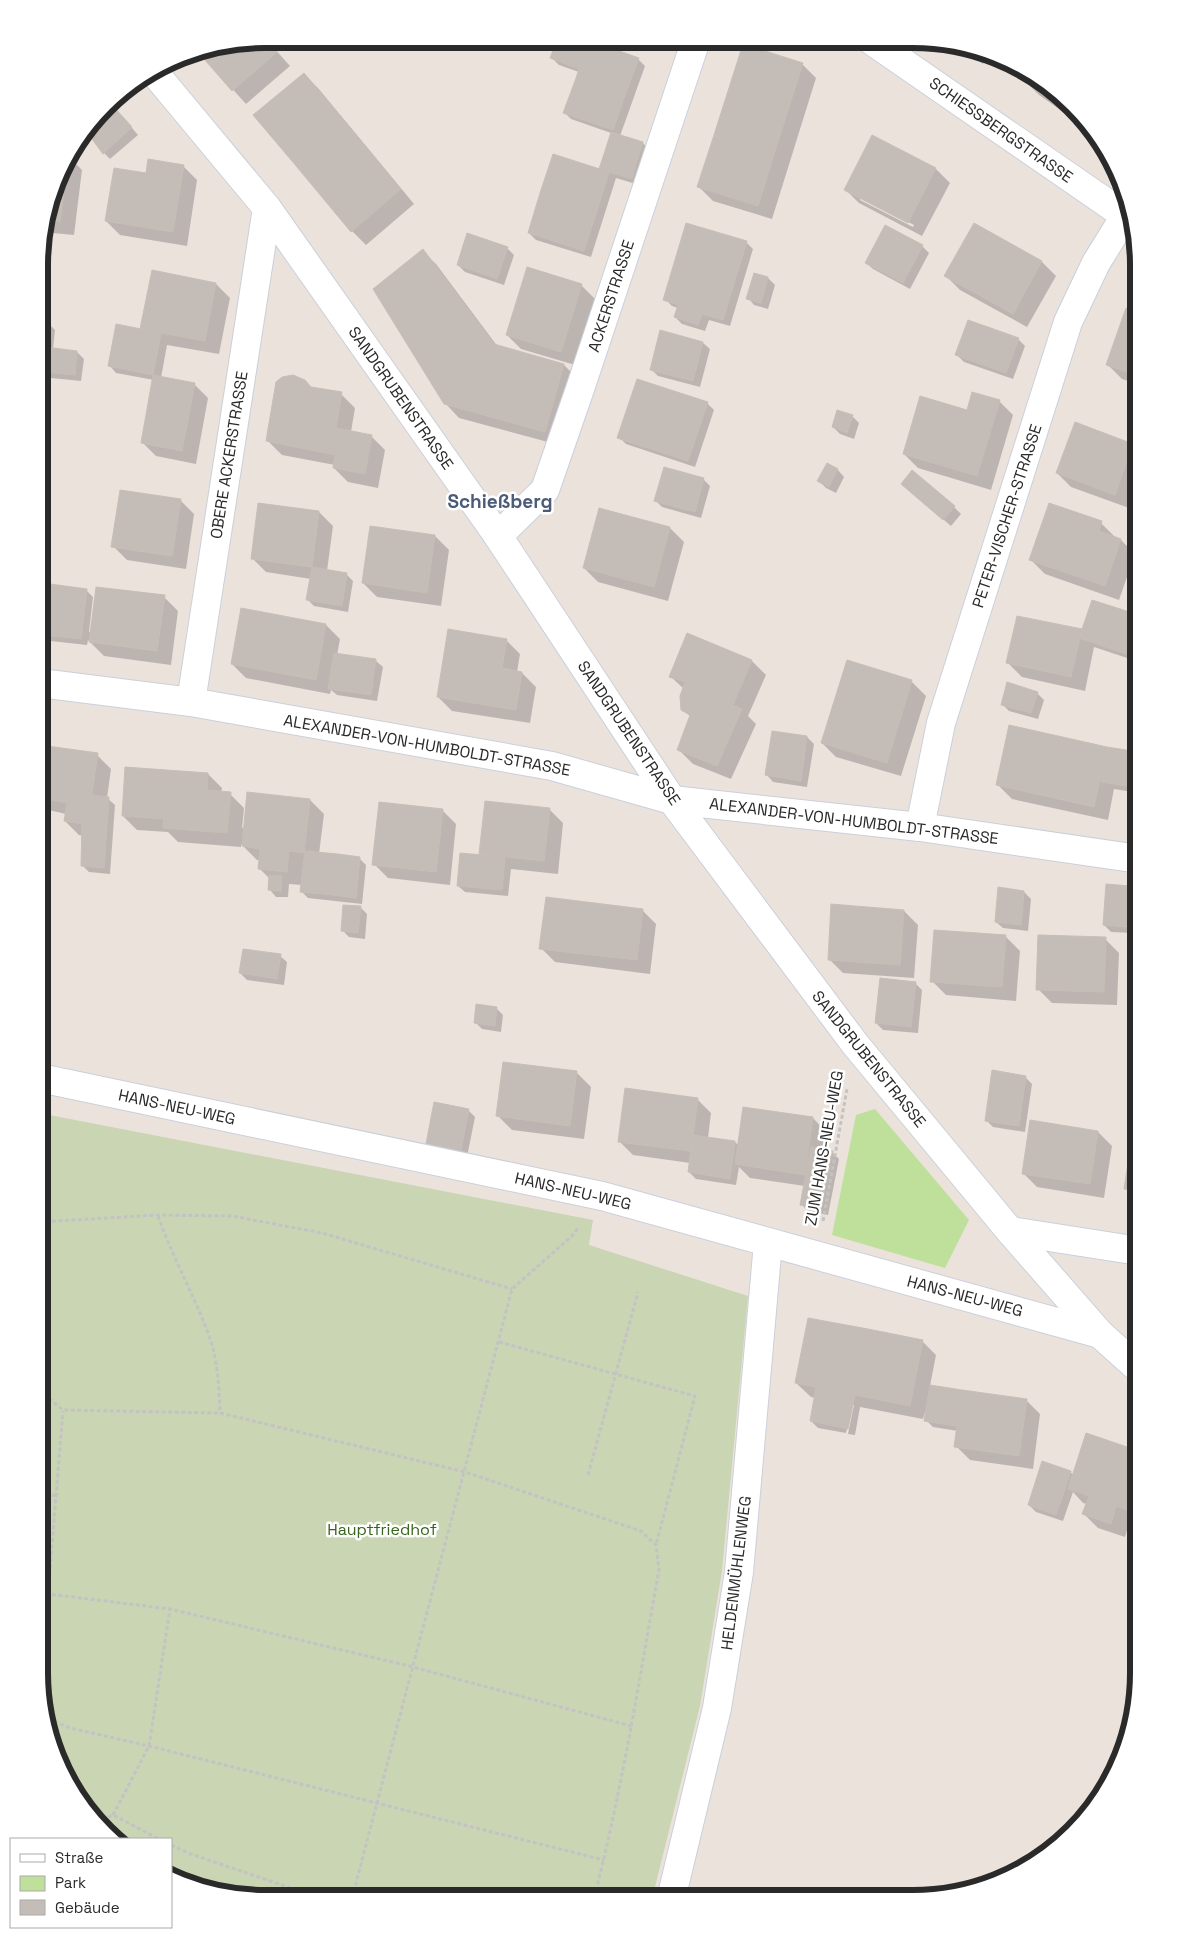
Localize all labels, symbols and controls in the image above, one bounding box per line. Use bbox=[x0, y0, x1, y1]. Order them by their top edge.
street label: SCHIESSBERGSTRASSE bbox=[925, 72, 1077, 188]
street label: ACKERSTRASSE bbox=[583, 237, 639, 355]
street label: SANDGRUBENSTRASSE bbox=[344, 322, 458, 474]
street label: OBERE ACKERSTRASSE bbox=[205, 370, 253, 540]
street label: PETER-VISCHER-STRASSE bbox=[967, 422, 1047, 610]
district label: Schießberg bbox=[447, 489, 553, 514]
street label: SANDGRUBENSTRASSE bbox=[573, 657, 685, 809]
street label: ALEXANDER-VON-HUMBOLDT-STRASSE bbox=[282, 709, 572, 781]
street label: ALEXANDER-VON-HUMBOLDT-STRASSE bbox=[708, 793, 1000, 849]
street label: SANDGRUBENSTRASSE bbox=[807, 986, 931, 1132]
street label: ZUM HANS-NEU-WEG bbox=[800, 1069, 848, 1227]
street label: HANS-NEU-WEG bbox=[117, 1084, 237, 1130]
street label: HANS-NEU-WEG bbox=[513, 1167, 633, 1215]
street label: HANS-NEU-WEG bbox=[905, 1270, 1025, 1322]
street label: HELDENMÜHLENWEG bbox=[716, 1495, 756, 1651]
park label: Hauptfriedhof bbox=[327, 1519, 437, 1540]
legend bbox=[10, 1838, 172, 1928]
text: Straße bbox=[55, 1848, 104, 1867]
text: Park bbox=[55, 1873, 86, 1892]
text: Gebäude bbox=[55, 1898, 120, 1917]

